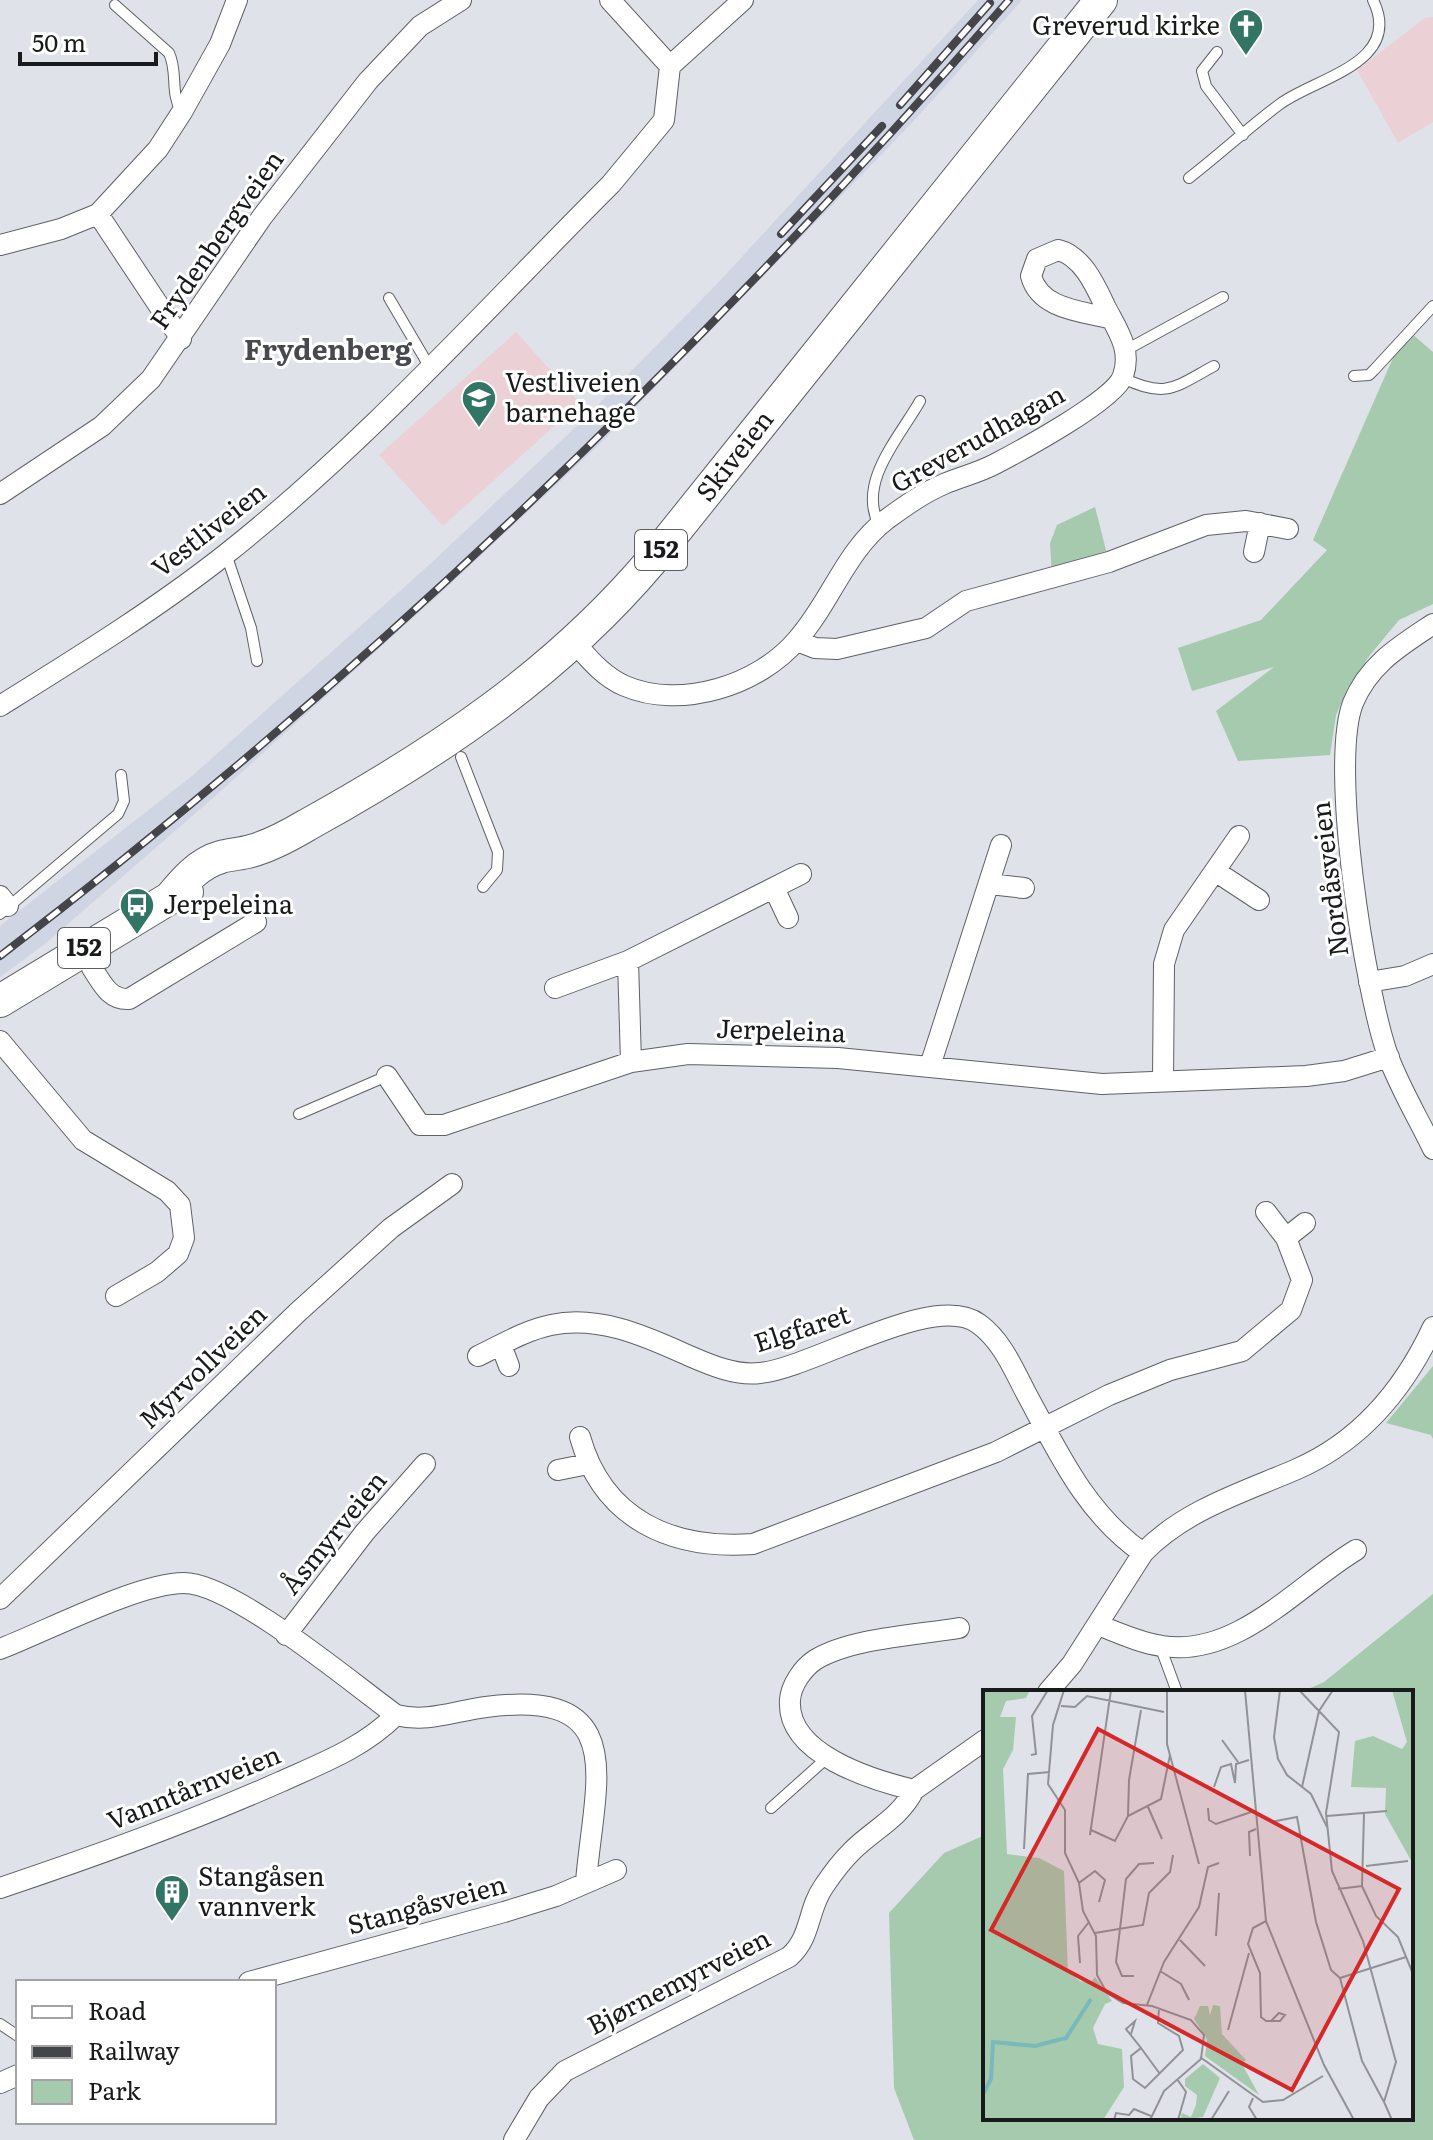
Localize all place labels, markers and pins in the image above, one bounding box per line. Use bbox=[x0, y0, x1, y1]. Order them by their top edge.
place label: Greverud kirke bbox=[1032, 4, 1220, 43]
church icon: Greverud kirke bbox=[1227, 7, 1265, 57]
place label: Vestliveien barnehage bbox=[505, 361, 641, 430]
school or university icon: Vestliveien barnehage bbox=[460, 379, 498, 429]
place label: Jerpeleina bbox=[163, 883, 293, 922]
bus stop icon: Jerpeleina bbox=[118, 886, 156, 936]
place label: Stangåsen vannverk bbox=[198, 1855, 325, 1924]
building icon: Stangåsen vannverk bbox=[153, 1873, 191, 1923]

